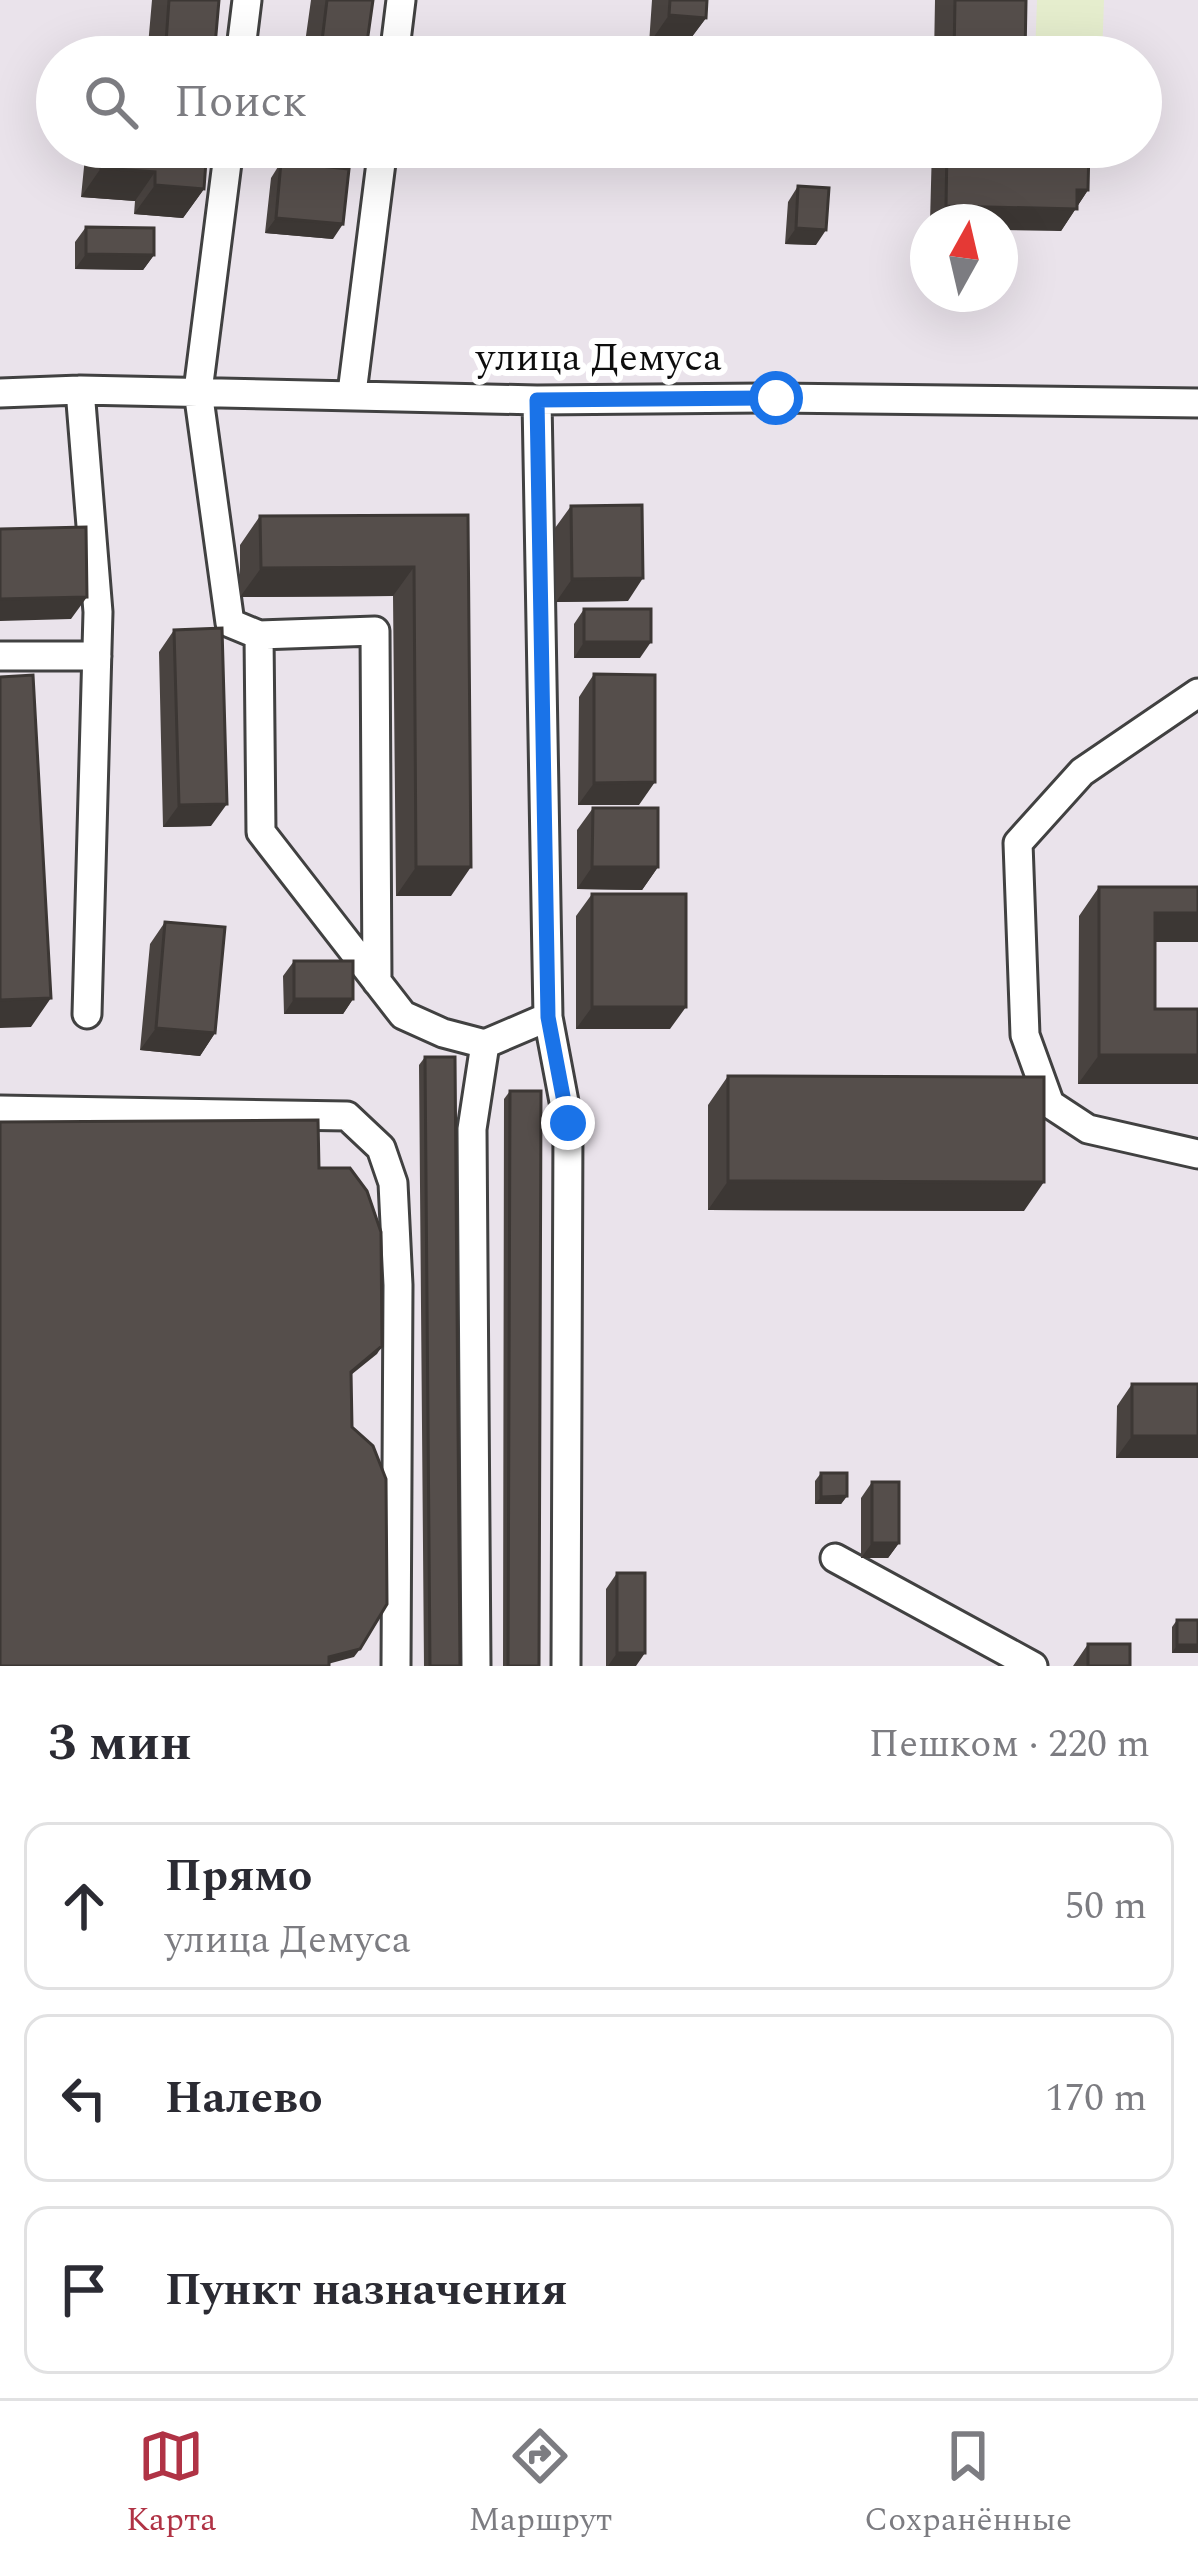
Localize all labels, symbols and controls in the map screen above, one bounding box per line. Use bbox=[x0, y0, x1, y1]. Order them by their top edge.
search box bbox=[36, 36, 1162, 168]
text: Поиск bbox=[174, 68, 307, 137]
icon: search bbox=[78, 69, 144, 135]
north arrow bbox=[910, 204, 1018, 312]
street label: улица Демуса bbox=[475, 329, 722, 388]
route start bbox=[749, 371, 803, 425]
route end bbox=[541, 1096, 595, 1150]
text: 3 мин bbox=[48, 1705, 192, 1783]
text: Пешком · 220 m bbox=[869, 1715, 1150, 1774]
text: Прямо bbox=[165, 1842, 312, 1911]
icon: ahead bbox=[51, 1873, 117, 1939]
text: 50 m bbox=[1065, 1877, 1147, 1936]
text: улица Демуса bbox=[165, 1911, 411, 1970]
text: Налево bbox=[165, 2064, 323, 2133]
icon: left bbox=[51, 2065, 117, 2131]
text: 170 m bbox=[1045, 2069, 1147, 2128]
text: Пункт назначения bbox=[165, 2256, 567, 2325]
icon: arrive bbox=[51, 2257, 117, 2323]
tab: Карта bbox=[126, 2423, 216, 2545]
tab: Маршрут bbox=[468, 2423, 612, 2545]
tab: Сохранённые bbox=[864, 2423, 1072, 2545]

